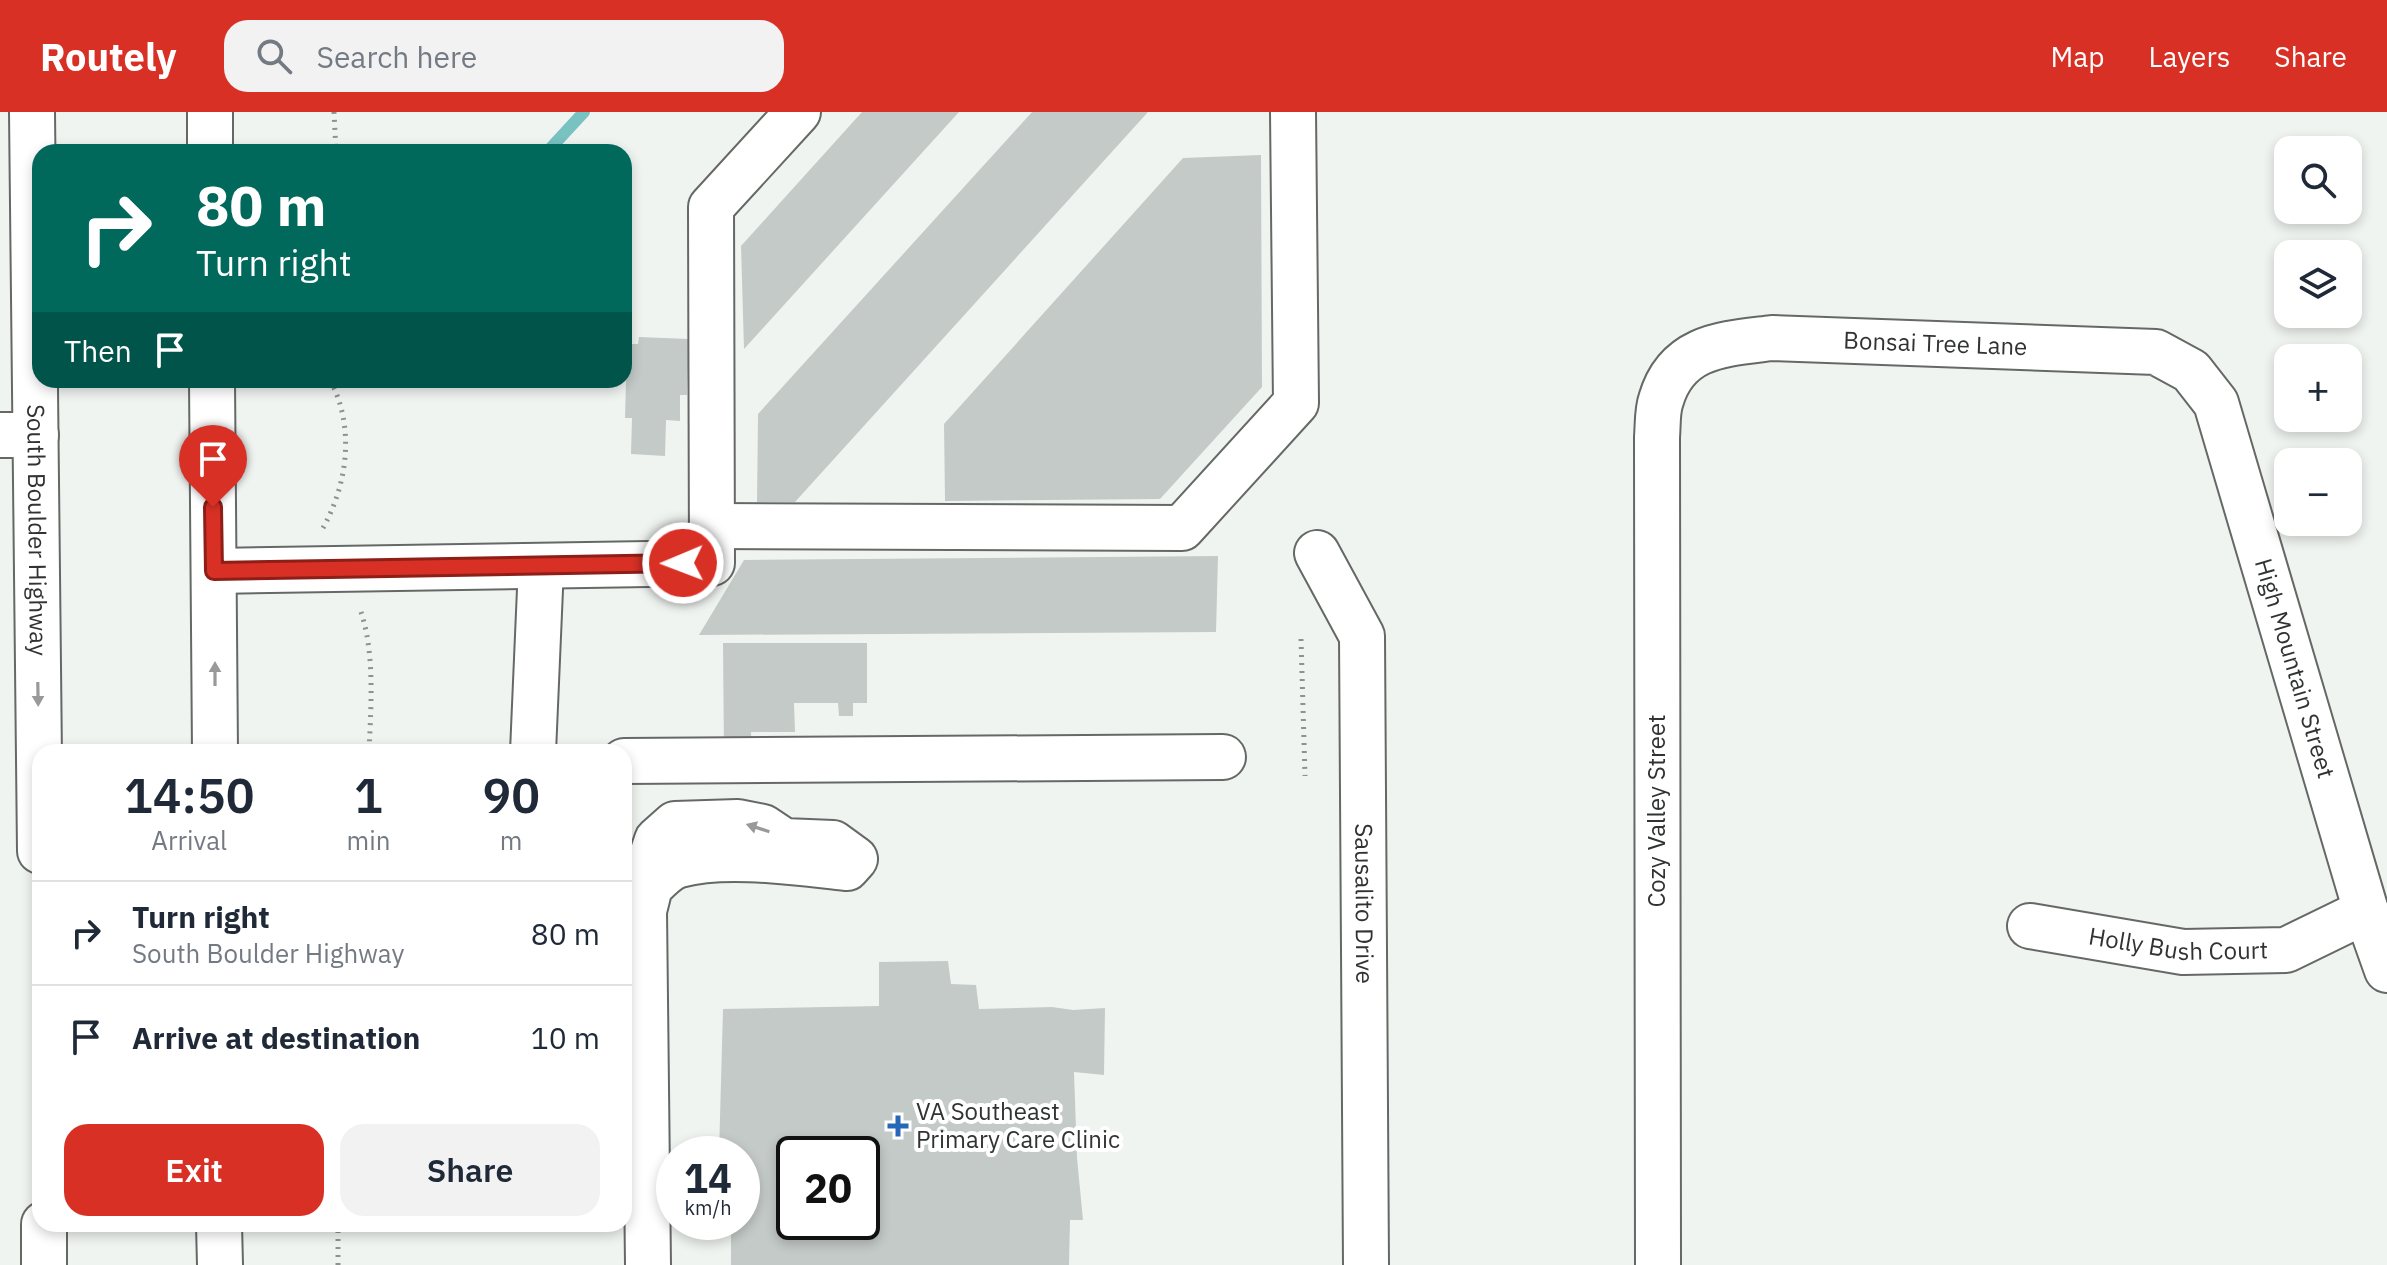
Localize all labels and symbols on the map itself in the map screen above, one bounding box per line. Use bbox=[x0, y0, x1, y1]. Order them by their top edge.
street label: Bonsai Tree Lane bbox=[1843, 324, 2028, 362]
street label: South Boulder Highway bbox=[20, 404, 55, 656]
pin bbox=[179, 425, 247, 507]
position arrow bbox=[641, 521, 725, 605]
street label: High Mountain Street bbox=[2248, 554, 2343, 782]
one-way arrow bbox=[209, 661, 221, 686]
one-way arrow bbox=[32, 682, 45, 707]
street label: Cozy Valley Street bbox=[1640, 714, 1672, 908]
one-way arrow bbox=[745, 821, 769, 833]
street label: Sausalito Drive bbox=[1348, 823, 1381, 984]
street label: Holly Bush Court bbox=[2086, 919, 2268, 967]
place label: VA Southeast Primary Care Clinic bbox=[916, 1095, 1120, 1155]
marker: VA Southeast Primary Care Clinic bbox=[887, 1115, 909, 1137]
speed limit sign: 20 bbox=[776, 1136, 880, 1240]

